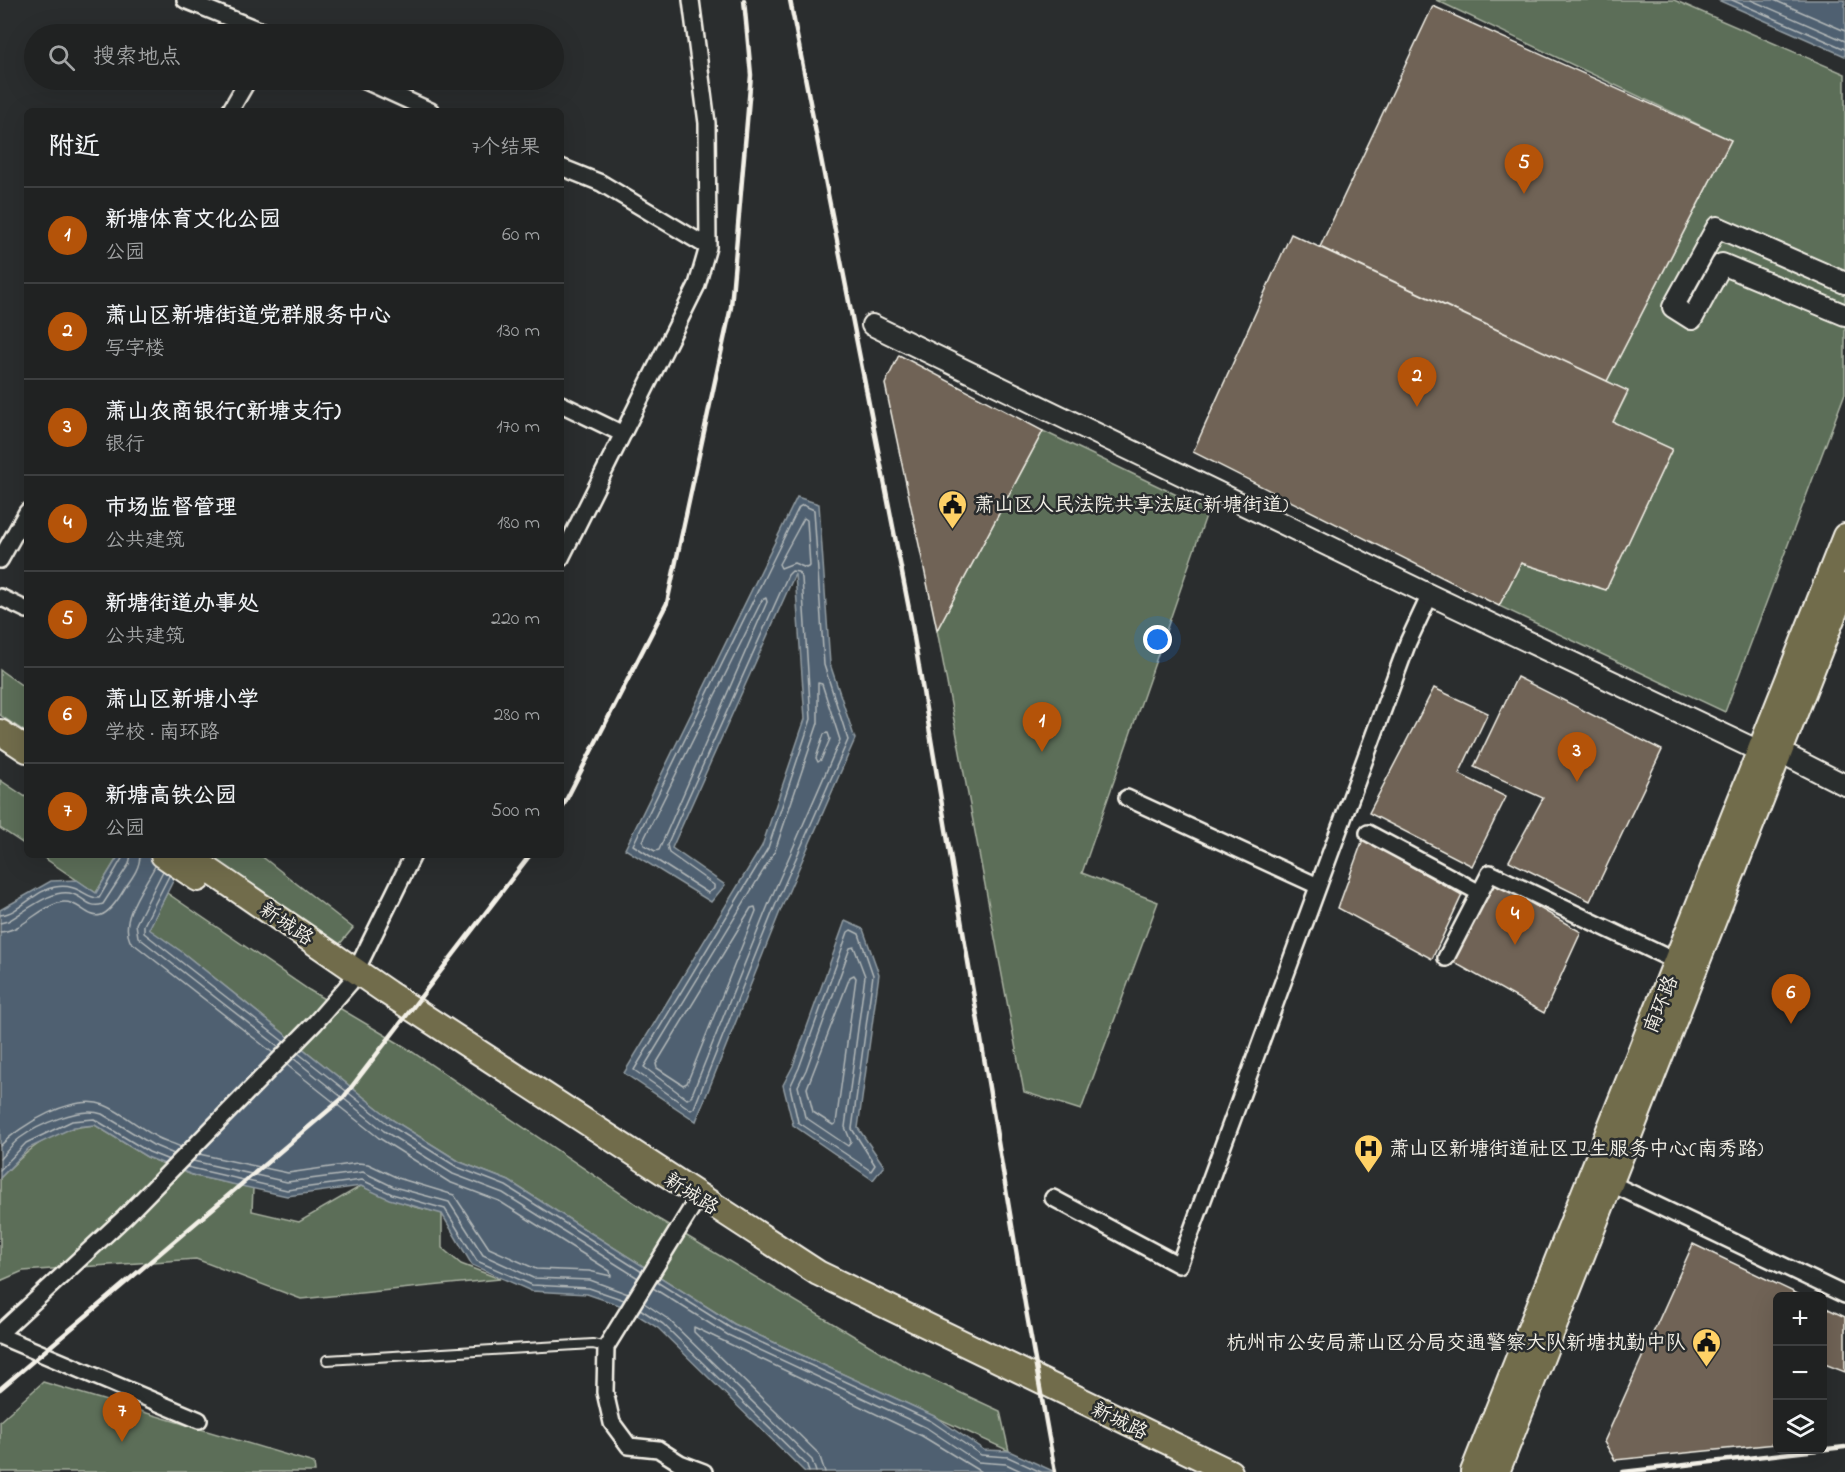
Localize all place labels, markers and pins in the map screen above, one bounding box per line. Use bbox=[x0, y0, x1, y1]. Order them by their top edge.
pin: 5 bbox=[1504, 144, 1544, 194]
pin: 2 bbox=[1398, 358, 1436, 407]
public building icon: 萧山区人民法院共享法庭(新塘街道) bbox=[937, 488, 969, 530]
place label: 萧山区人民法院共享法庭(新塘街道) bbox=[974, 492, 1288, 521]
pin: 1 bbox=[1022, 702, 1062, 752]
pin: 3 bbox=[1558, 732, 1596, 782]
pin: 4 bbox=[1496, 896, 1534, 945]
pin: 6 bbox=[1772, 974, 1810, 1024]
hospital icon: 萧山区新塘街道社区卫生服务中心(南秀路) bbox=[1352, 1132, 1384, 1174]
place label: 萧山区新塘街道社区卫生服务中心(南秀路) bbox=[1389, 1136, 1763, 1165]
public building icon: 杭州市公安局萧山区分局交通警察大队新塘执勤中队 bbox=[1691, 1326, 1723, 1368]
place label: 杭州市公安局萧山区分局交通警察大队新塘执勤中队 bbox=[1226, 1330, 1686, 1359]
pin: 7 bbox=[102, 1392, 142, 1442]

